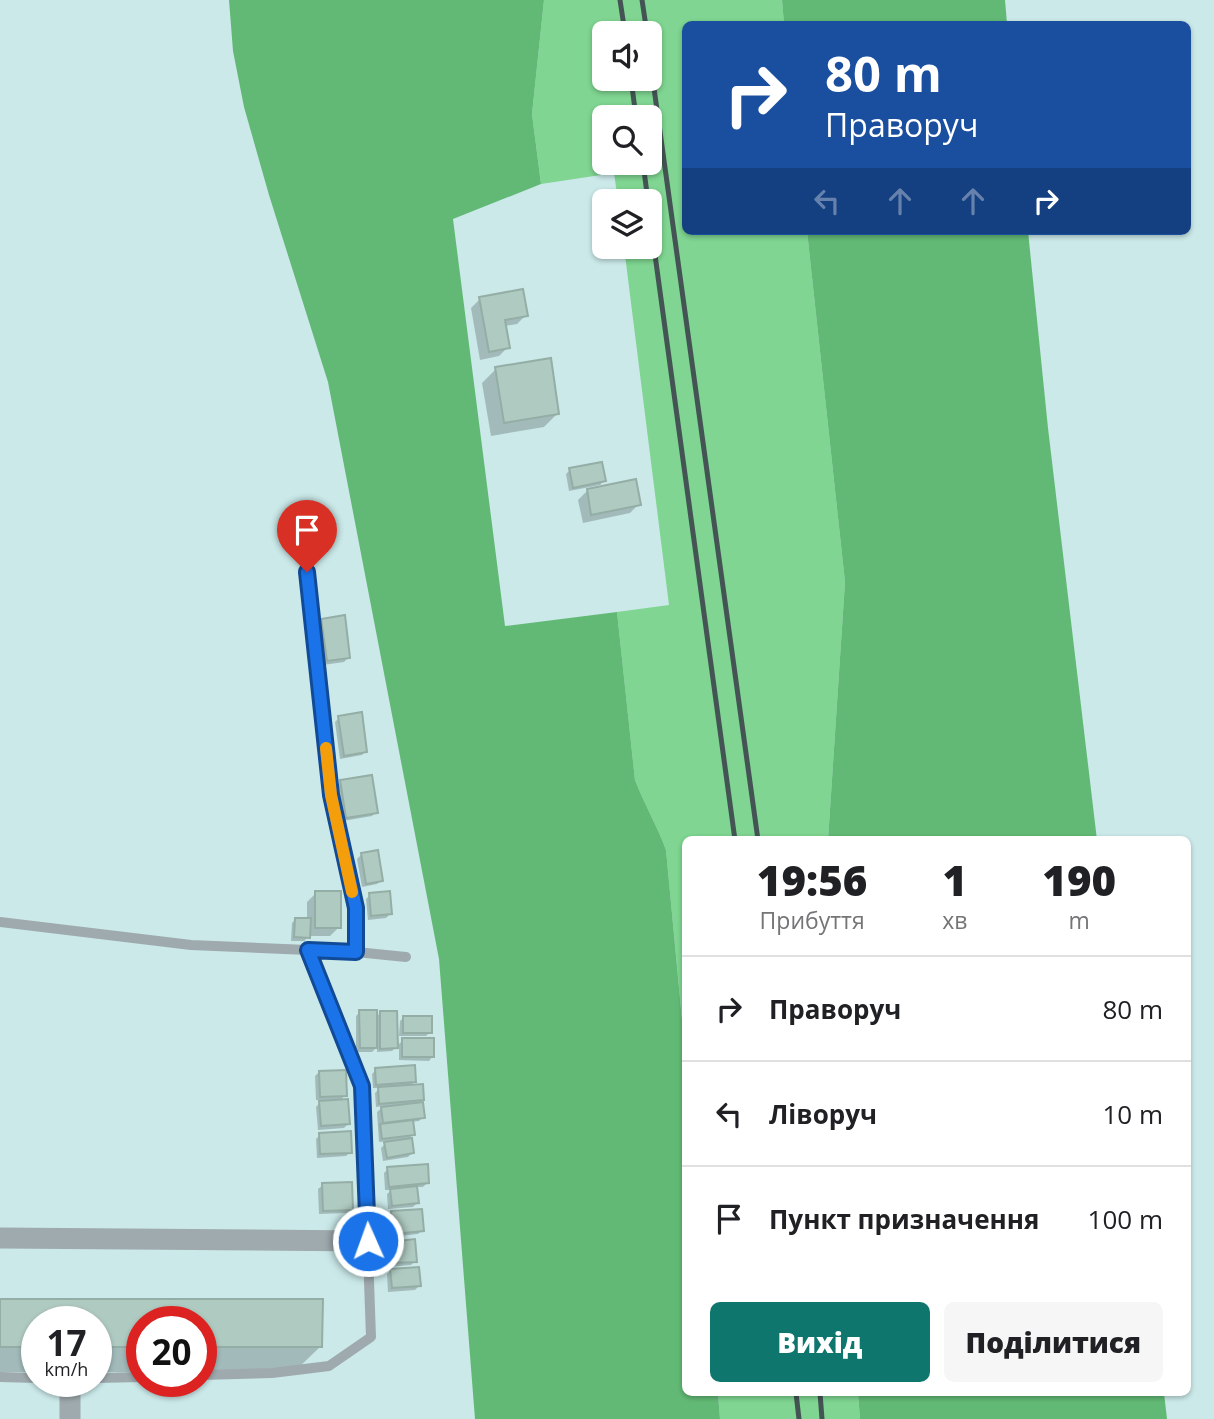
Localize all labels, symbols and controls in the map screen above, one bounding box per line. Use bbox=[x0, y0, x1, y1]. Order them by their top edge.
map controls bbox=[592, 21, 662, 259]
button: sound bbox=[592, 21, 662, 91]
text: 80 m bbox=[825, 40, 942, 106]
icon: right bbox=[710, 49, 801, 140]
text: Праворуч bbox=[825, 103, 978, 146]
button: search bbox=[592, 105, 662, 175]
icon: left bbox=[808, 182, 846, 220]
icon: ahead bbox=[881, 182, 919, 220]
icon: ahead bbox=[954, 182, 992, 220]
icon: right bbox=[1027, 182, 1065, 220]
button: layers bbox=[592, 189, 662, 259]
pin bbox=[277, 500, 337, 572]
icon: arrive bbox=[288, 511, 326, 549]
text: 19:56 bbox=[757, 851, 867, 908]
text: 1 bbox=[943, 851, 967, 908]
text: 190 bbox=[1042, 851, 1116, 908]
text: Прибуття bbox=[760, 904, 865, 936]
text: хв bbox=[942, 904, 967, 936]
text: m bbox=[1069, 904, 1090, 936]
icon: right bbox=[710, 990, 748, 1028]
text: Праворуч bbox=[769, 991, 901, 1027]
text: 80 m bbox=[1102, 991, 1163, 1027]
icon: left bbox=[710, 1095, 748, 1133]
text: Ліворуч bbox=[769, 1096, 877, 1132]
text: 10 m bbox=[1102, 1096, 1163, 1132]
icon: arrive bbox=[710, 1200, 748, 1238]
text: Пункт призначення bbox=[769, 1201, 1039, 1237]
text: 100 m bbox=[1088, 1201, 1163, 1237]
position arrow bbox=[331, 1204, 405, 1278]
button: Вихід bbox=[710, 1302, 930, 1382]
button: Поділитися bbox=[944, 1302, 1163, 1382]
speed limit sign: 20 bbox=[126, 1306, 217, 1397]
text: 17 bbox=[46, 1319, 87, 1366]
text: km/h bbox=[45, 1357, 88, 1381]

